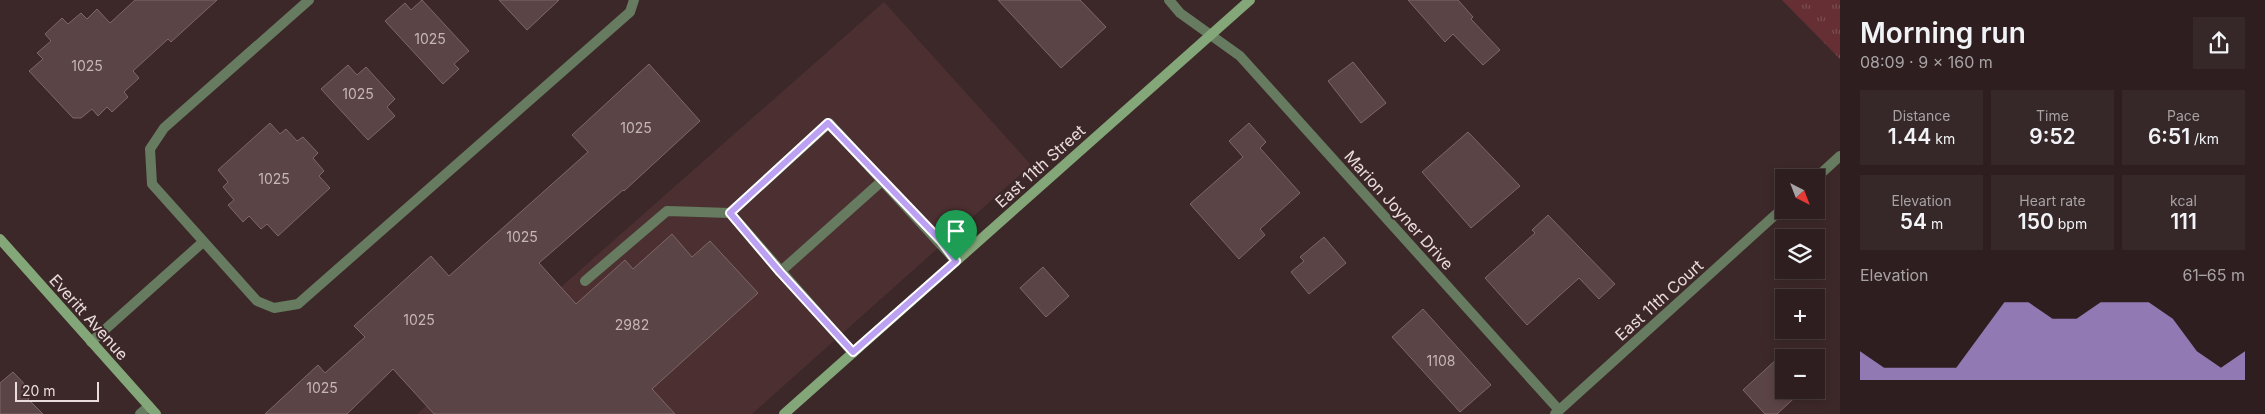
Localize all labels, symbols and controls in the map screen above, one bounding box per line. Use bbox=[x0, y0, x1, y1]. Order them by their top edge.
text: Morning run bbox=[1860, 16, 2026, 50]
button: share bbox=[2193, 17, 2245, 69]
house number: 1025 bbox=[414, 30, 446, 47]
text: 08:09 · 9 × 160 m bbox=[1860, 52, 1993, 72]
house number: 1025 bbox=[71, 57, 103, 74]
house number: 1025 bbox=[342, 85, 374, 102]
text: Distance bbox=[1893, 107, 1950, 124]
text: Time bbox=[2036, 107, 2069, 124]
text: Pace bbox=[2167, 107, 2200, 124]
house number: 1025 bbox=[620, 119, 652, 136]
street label: East 11th Street bbox=[991, 120, 1089, 212]
text: 1.44 bbox=[1888, 124, 1931, 149]
text: 9:52 bbox=[2029, 124, 2076, 149]
text: 6:51 bbox=[2148, 124, 2190, 149]
text: km bbox=[1931, 130, 1955, 147]
text: /km bbox=[2190, 130, 2219, 147]
street label: Marion Joyner Drive bbox=[1340, 146, 1458, 274]
north arrow bbox=[1775, 169, 1825, 219]
map controls bbox=[1775, 169, 1825, 399]
house number: 1025 bbox=[258, 170, 290, 187]
text: Elevation bbox=[1892, 192, 1952, 209]
text: Heart rate bbox=[2019, 192, 2086, 209]
text: kcal bbox=[2170, 192, 2197, 209]
text: 54 bbox=[1900, 209, 1927, 234]
text: 150 bbox=[2018, 209, 2054, 234]
text: 111 bbox=[2170, 209, 2197, 234]
pin bbox=[935, 210, 977, 261]
text: m bbox=[1927, 215, 1943, 232]
text: bpm bbox=[2054, 215, 2087, 232]
icon: arrive bbox=[942, 217, 970, 245]
house number: 1025 bbox=[506, 228, 538, 245]
button: layers bbox=[1775, 229, 1825, 279]
street label: East 11th Court bbox=[1611, 255, 1707, 345]
text: Elevation bbox=[1860, 265, 1929, 285]
text: 61–65 m bbox=[2182, 265, 2245, 285]
street label: Everitt Avenue bbox=[45, 270, 133, 364]
button: + bbox=[1775, 289, 1825, 339]
house number: 1025 bbox=[403, 311, 435, 328]
house number: 2982 bbox=[615, 316, 649, 333]
button: − bbox=[1775, 349, 1825, 399]
house number: 1108 bbox=[1427, 352, 1455, 369]
scale bar bbox=[15, 379, 99, 402]
house number: 1025 bbox=[306, 379, 338, 396]
text: 20 m bbox=[22, 382, 56, 399]

